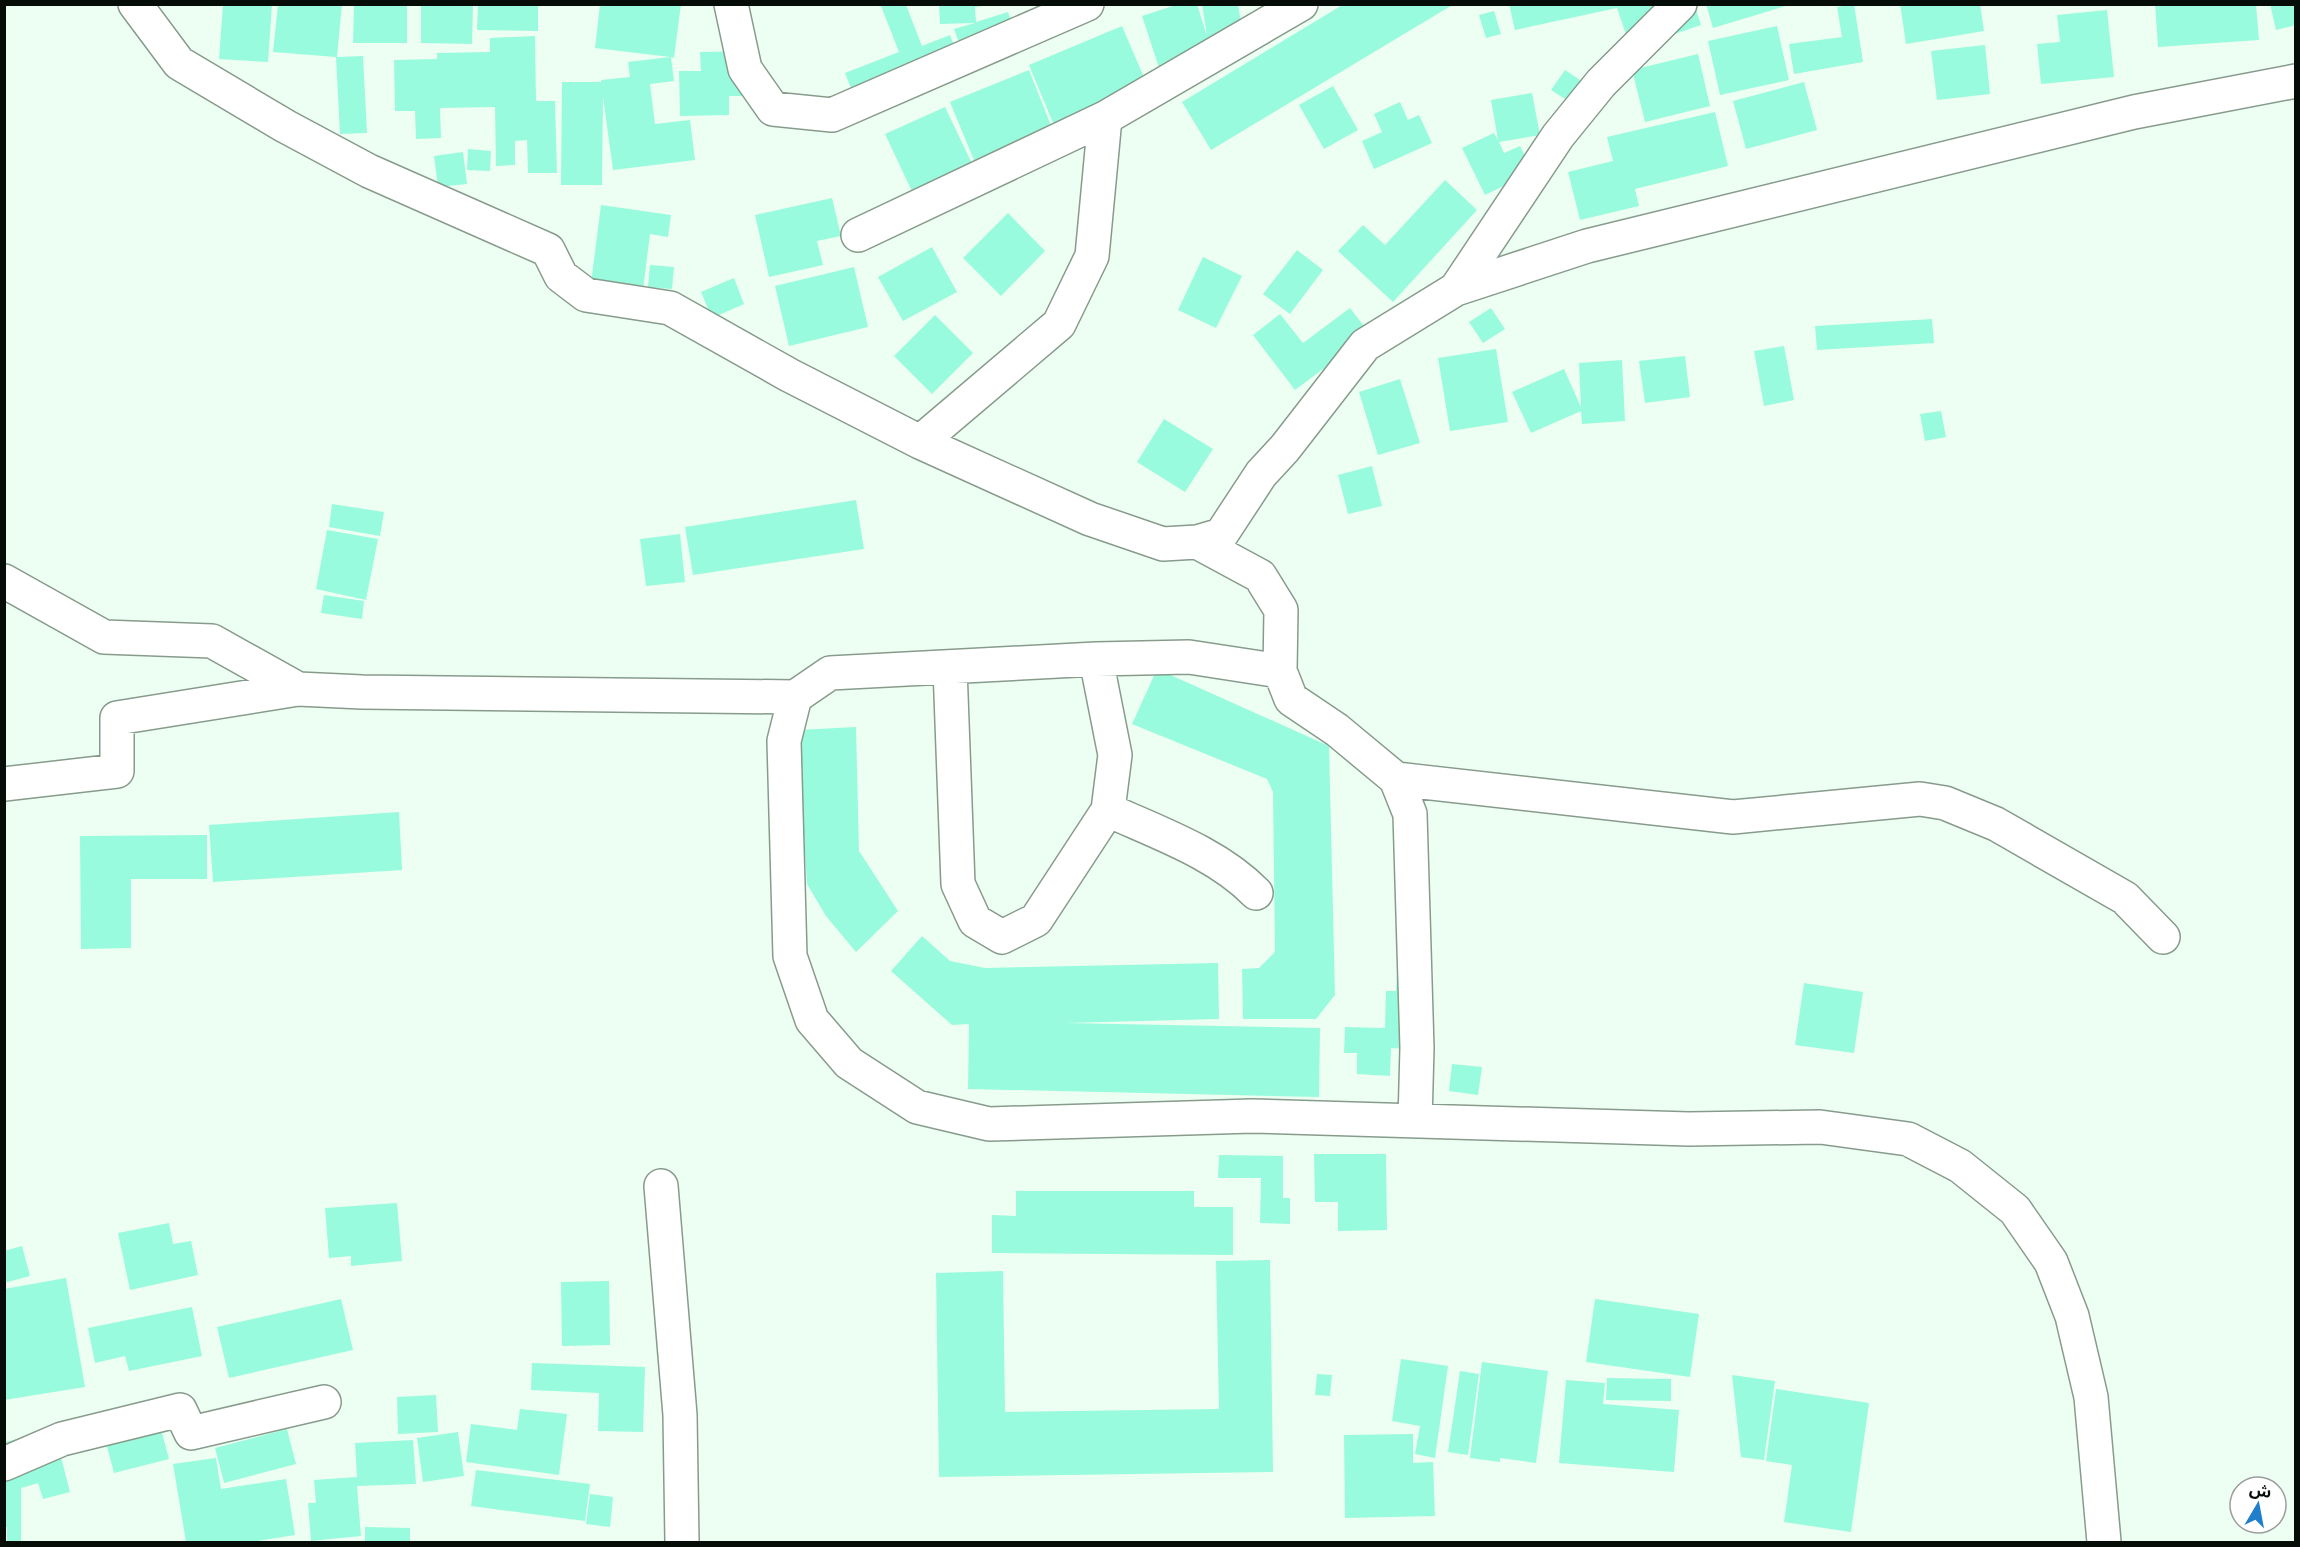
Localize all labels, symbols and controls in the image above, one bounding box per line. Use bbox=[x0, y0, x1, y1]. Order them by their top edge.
north arrow bbox=[2228, 1475, 2288, 1535]
text: ش bbox=[2248, 1479, 2273, 1503]

